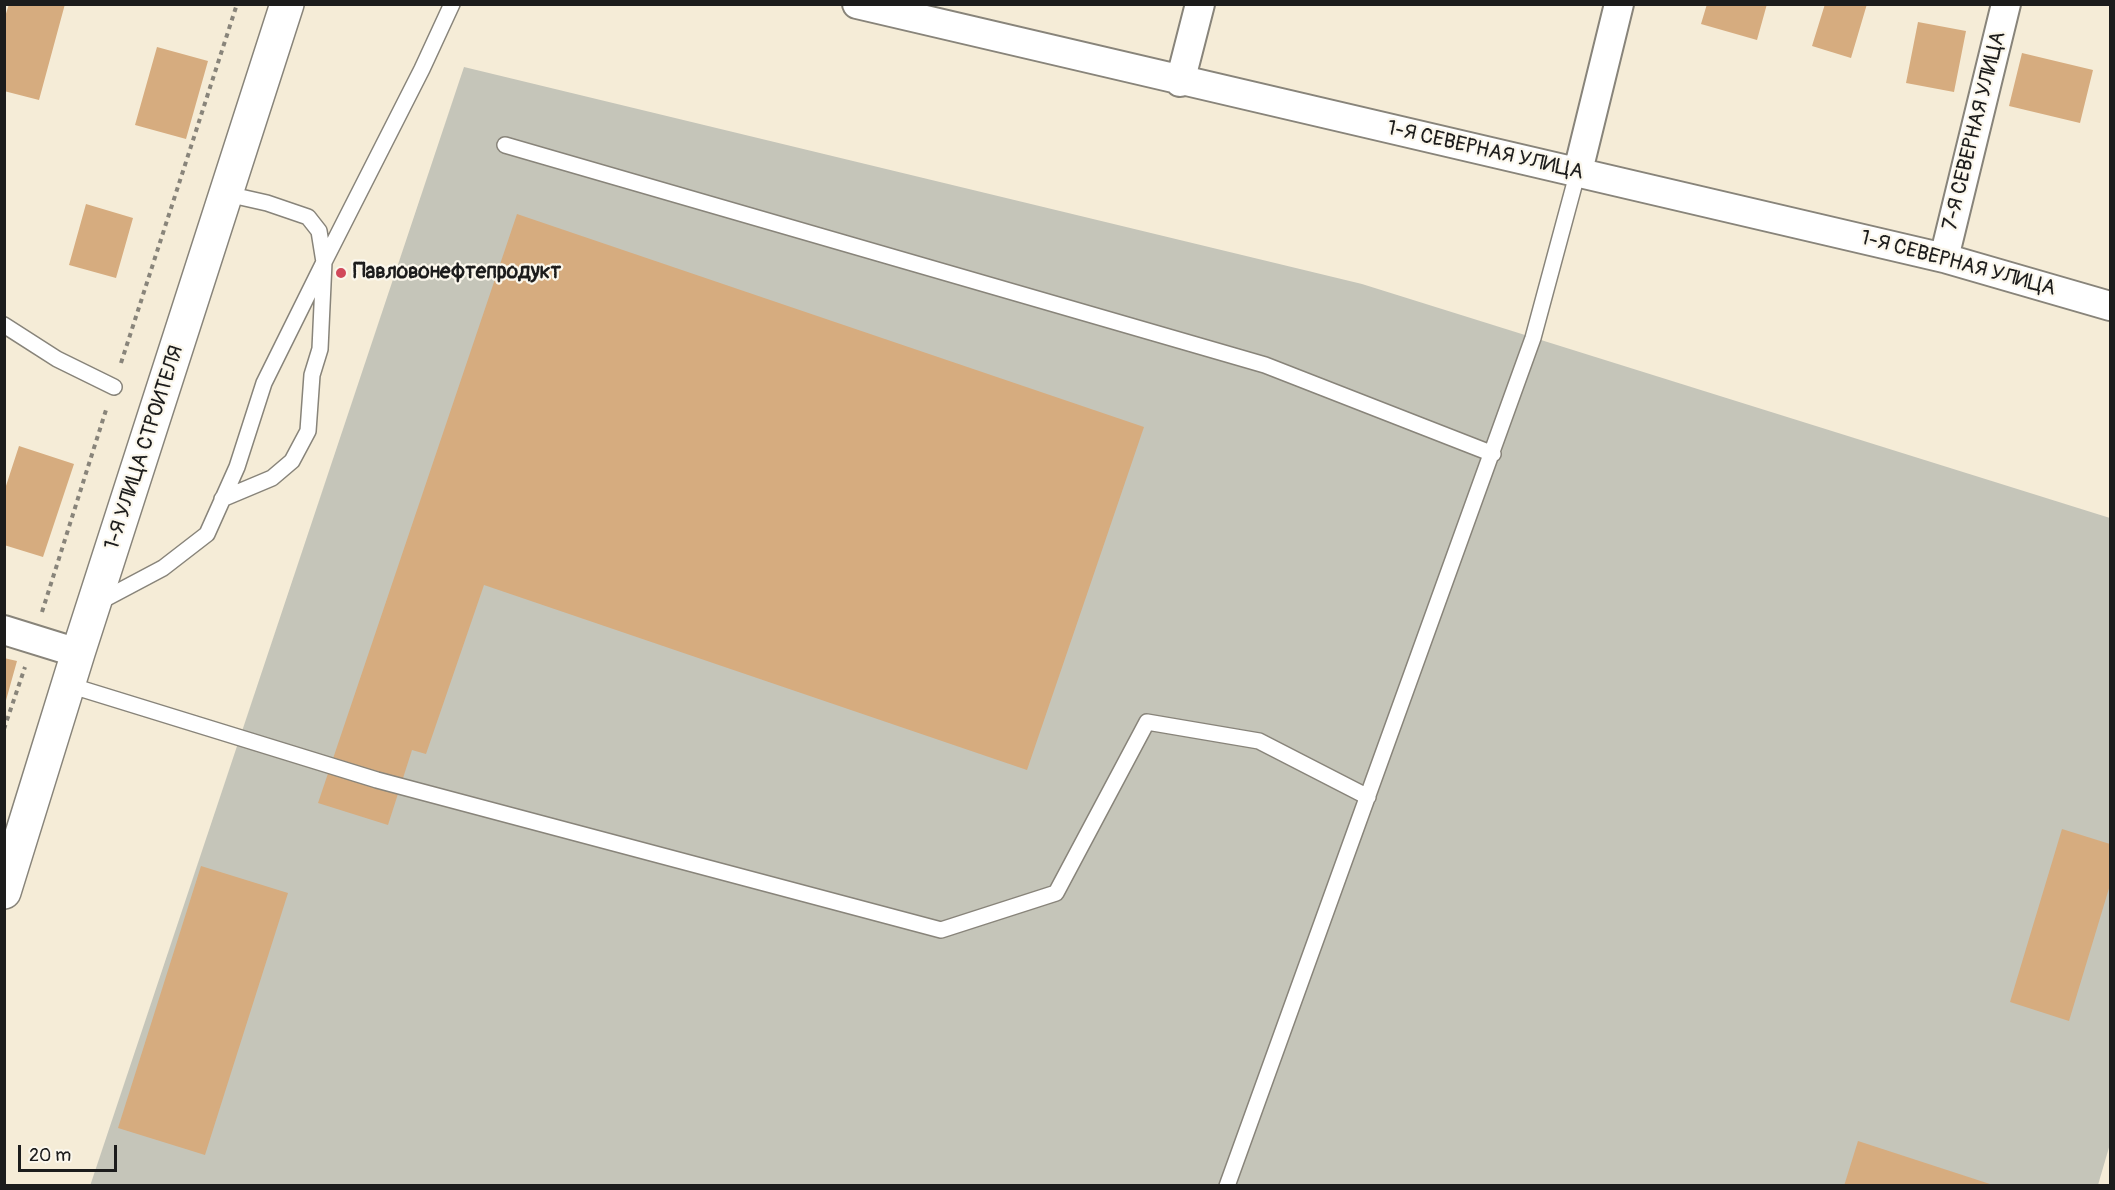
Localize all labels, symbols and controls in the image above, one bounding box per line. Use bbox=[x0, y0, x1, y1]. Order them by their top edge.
street label: 7-Я СЕВЕРНАЯ УЛИЦА bbox=[1938, 29, 2012, 233]
street label: 1-Я СЕВЕРНАЯ УЛИЦА bbox=[1384, 116, 1586, 186]
street label: 1-Я СЕВЕРНАЯ УЛИЦА bbox=[1858, 226, 2058, 302]
place label: Павловонефтепродукт bbox=[353, 260, 561, 286]
marker: Павловонефтепродукт bbox=[334, 266, 348, 280]
street label: 1-Я УЛИЦА СТРОИТЕЛЯ bbox=[100, 343, 190, 553]
scale bar bbox=[21, 1133, 120, 1171]
text: 20 m bbox=[29, 1144, 71, 1167]

